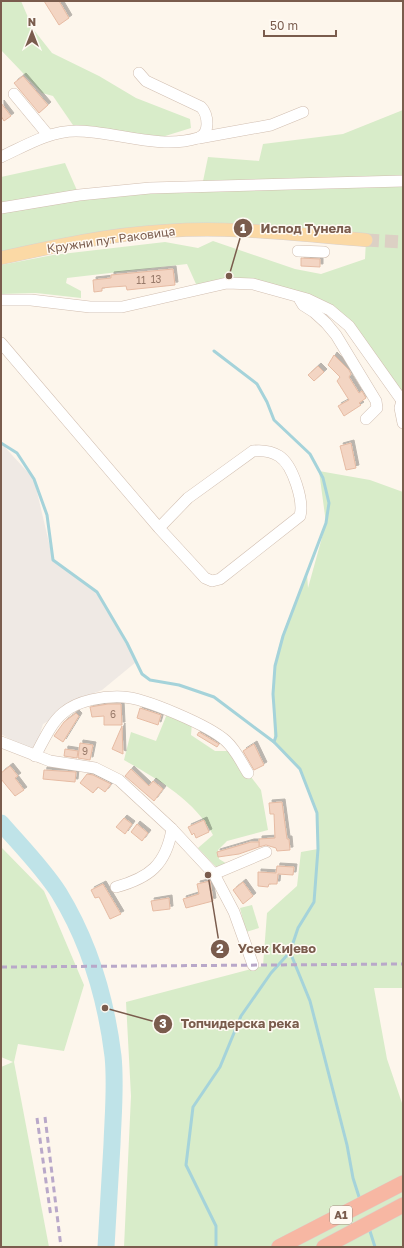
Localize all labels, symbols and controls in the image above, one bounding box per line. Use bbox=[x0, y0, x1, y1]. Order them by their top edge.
north arrow bbox=[12, 12, 52, 52]
scale bar bbox=[264, 12, 336, 38]
text: N bbox=[28, 15, 36, 28]
text: 50 m bbox=[270, 18, 298, 33]
callout: Испод Тунела bbox=[233, 216, 359, 241]
text: Испод Тунела bbox=[261, 220, 352, 236]
text: 1 bbox=[240, 221, 246, 236]
street label: Кружни пут Раковица bbox=[46, 223, 176, 256]
house number: 13 bbox=[151, 273, 161, 285]
house number: 11 bbox=[136, 274, 146, 286]
house number: 6 bbox=[110, 708, 116, 720]
house number: 9 bbox=[82, 745, 88, 757]
callout: Усек Кијево bbox=[210, 936, 324, 961]
text: Усек Кијево bbox=[238, 940, 316, 956]
text: 2 bbox=[216, 941, 224, 956]
callout: Топчидерска река bbox=[153, 1011, 307, 1036]
text: Топчидерска река bbox=[181, 1015, 300, 1031]
text: 3 bbox=[159, 1016, 167, 1031]
road number: A1 bbox=[330, 1206, 352, 1224]

